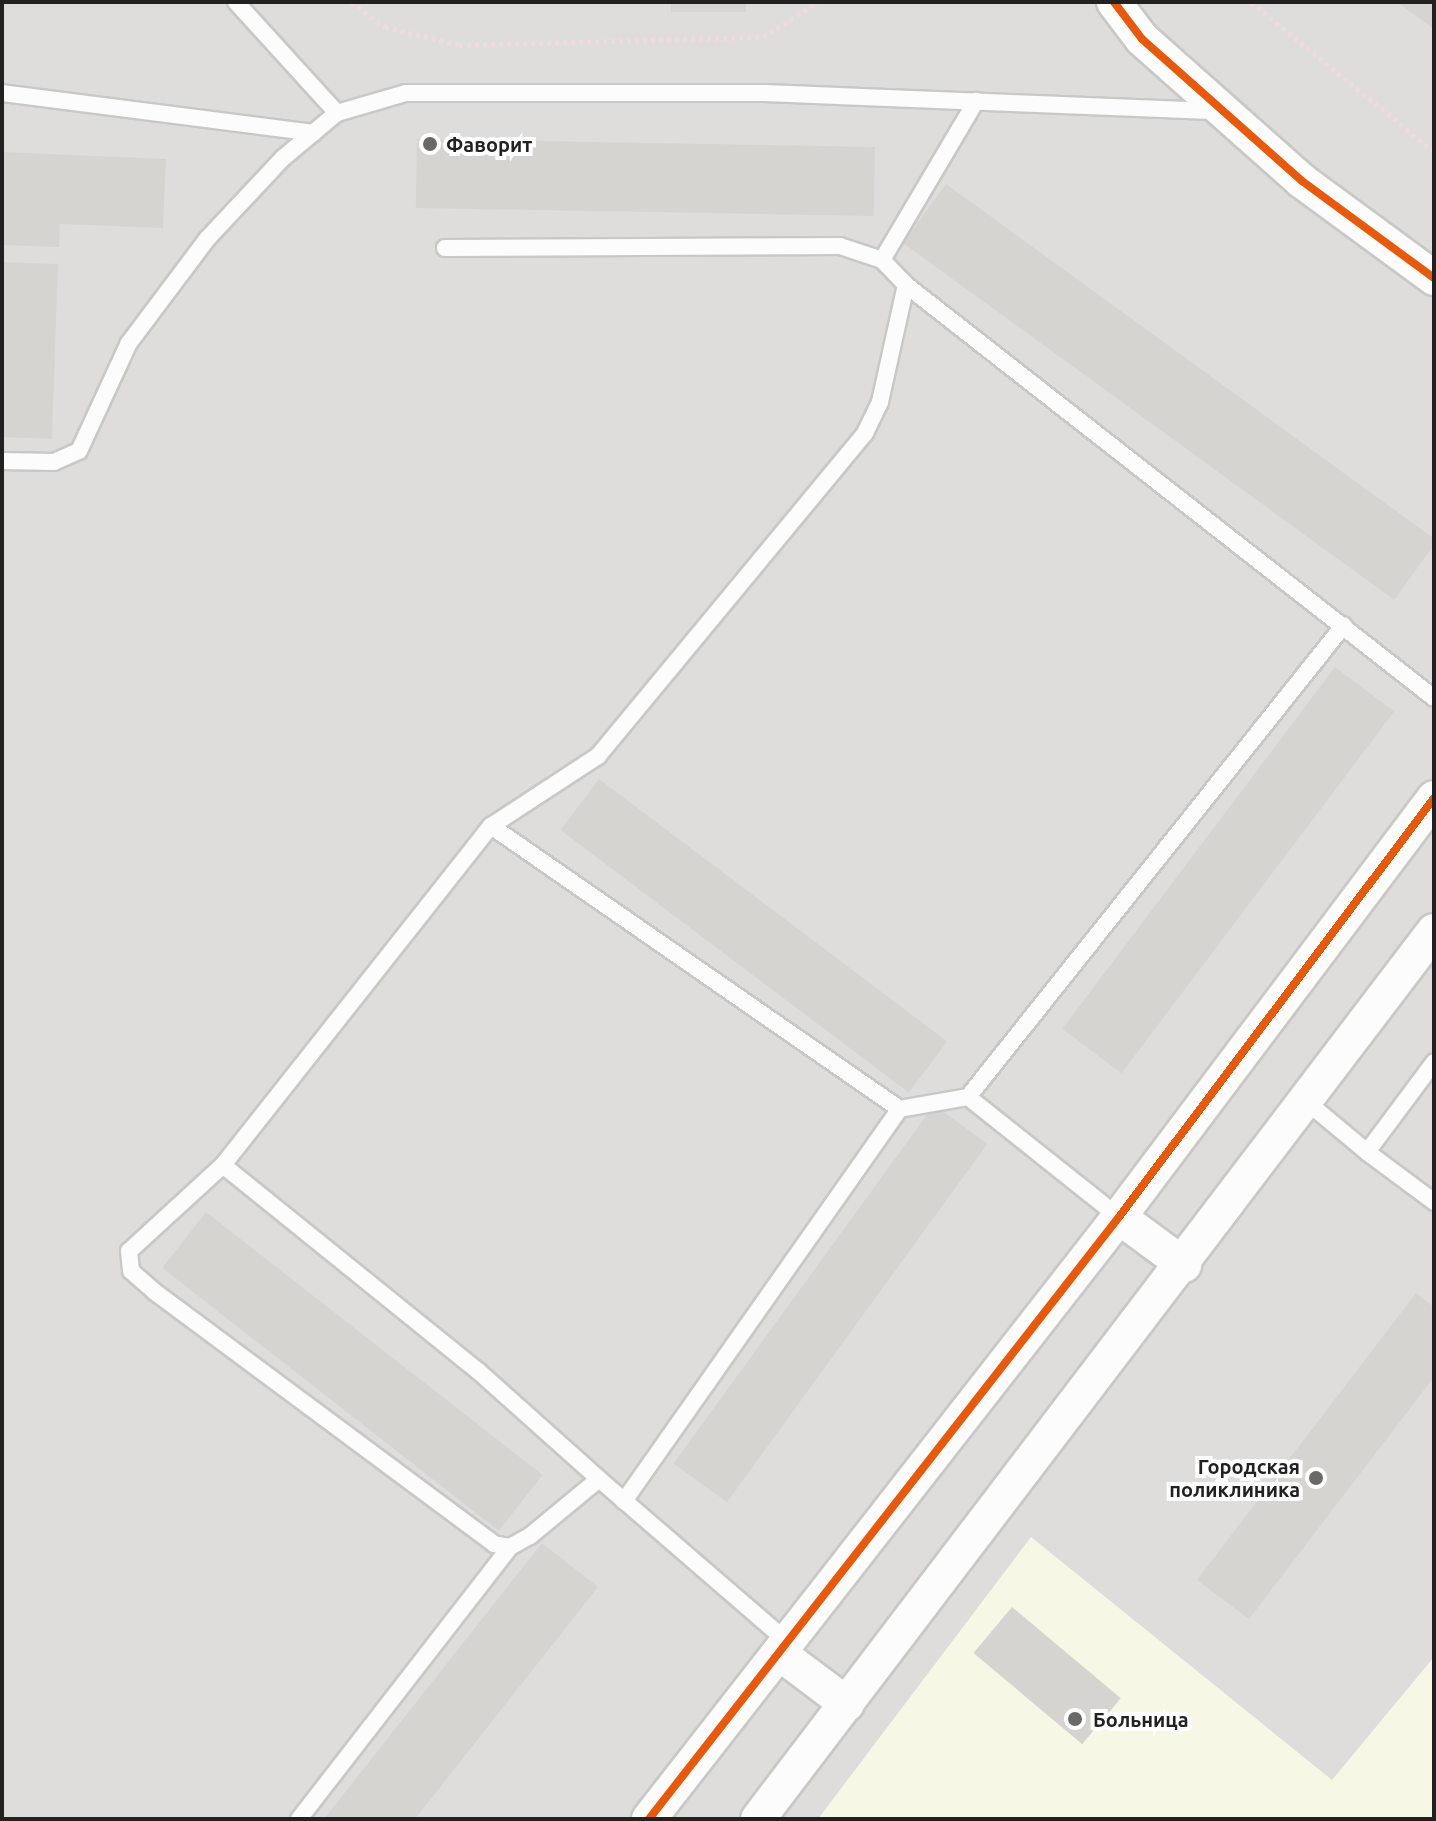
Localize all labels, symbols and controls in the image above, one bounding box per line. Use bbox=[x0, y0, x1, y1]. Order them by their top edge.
place label: Фаворит bbox=[446, 132, 532, 156]
marker: Фаворит bbox=[421, 135, 439, 153]
place label: Городская поликлиника bbox=[1169, 1454, 1300, 1501]
marker: Городская поликлиника bbox=[1307, 1469, 1325, 1487]
place label: Больница bbox=[1093, 1707, 1189, 1731]
marker: Больница bbox=[1064, 1708, 1086, 1730]

